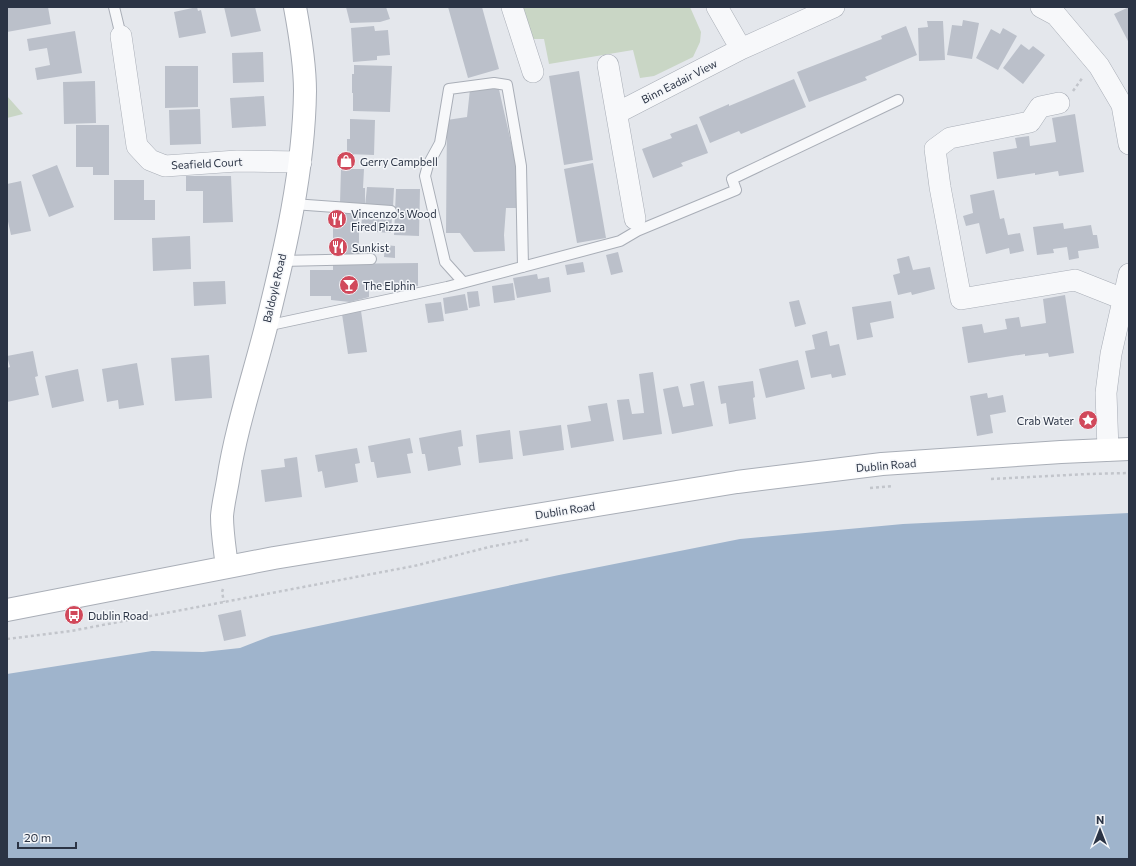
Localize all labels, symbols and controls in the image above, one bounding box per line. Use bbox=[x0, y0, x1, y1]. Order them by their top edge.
street label: Binn Eadair View bbox=[639, 56, 719, 106]
shop icon: Gerry Campbell bbox=[335, 150, 357, 172]
street label: Seafield Court bbox=[171, 155, 243, 171]
place label: Gerry Campbell bbox=[360, 155, 438, 168]
place label: Vincenzo's Wood Fired Pizza bbox=[351, 207, 437, 233]
restaurant icon: Vincenzo's Wood Fired Pizza bbox=[326, 208, 348, 230]
restaurant icon: Sunkist bbox=[327, 236, 349, 258]
place label: Sunkist bbox=[352, 241, 390, 254]
street label: Baldoyle Road bbox=[260, 252, 288, 324]
bar icon: The Elphin bbox=[338, 274, 360, 296]
place label: The Elphin bbox=[363, 279, 416, 292]
place icon: Crab Water bbox=[1077, 409, 1099, 431]
place label: Crab Water bbox=[1017, 414, 1075, 427]
street label: Dublin Road bbox=[855, 456, 917, 474]
street label: Dublin Road bbox=[534, 499, 596, 521]
bus stop icon: Dublin Road bbox=[63, 604, 85, 626]
place label: Dublin Road bbox=[88, 609, 148, 622]
north arrow bbox=[1080, 810, 1120, 850]
text: N bbox=[1096, 813, 1104, 826]
scale bar bbox=[18, 824, 76, 850]
text: 20 m bbox=[24, 830, 51, 844]

